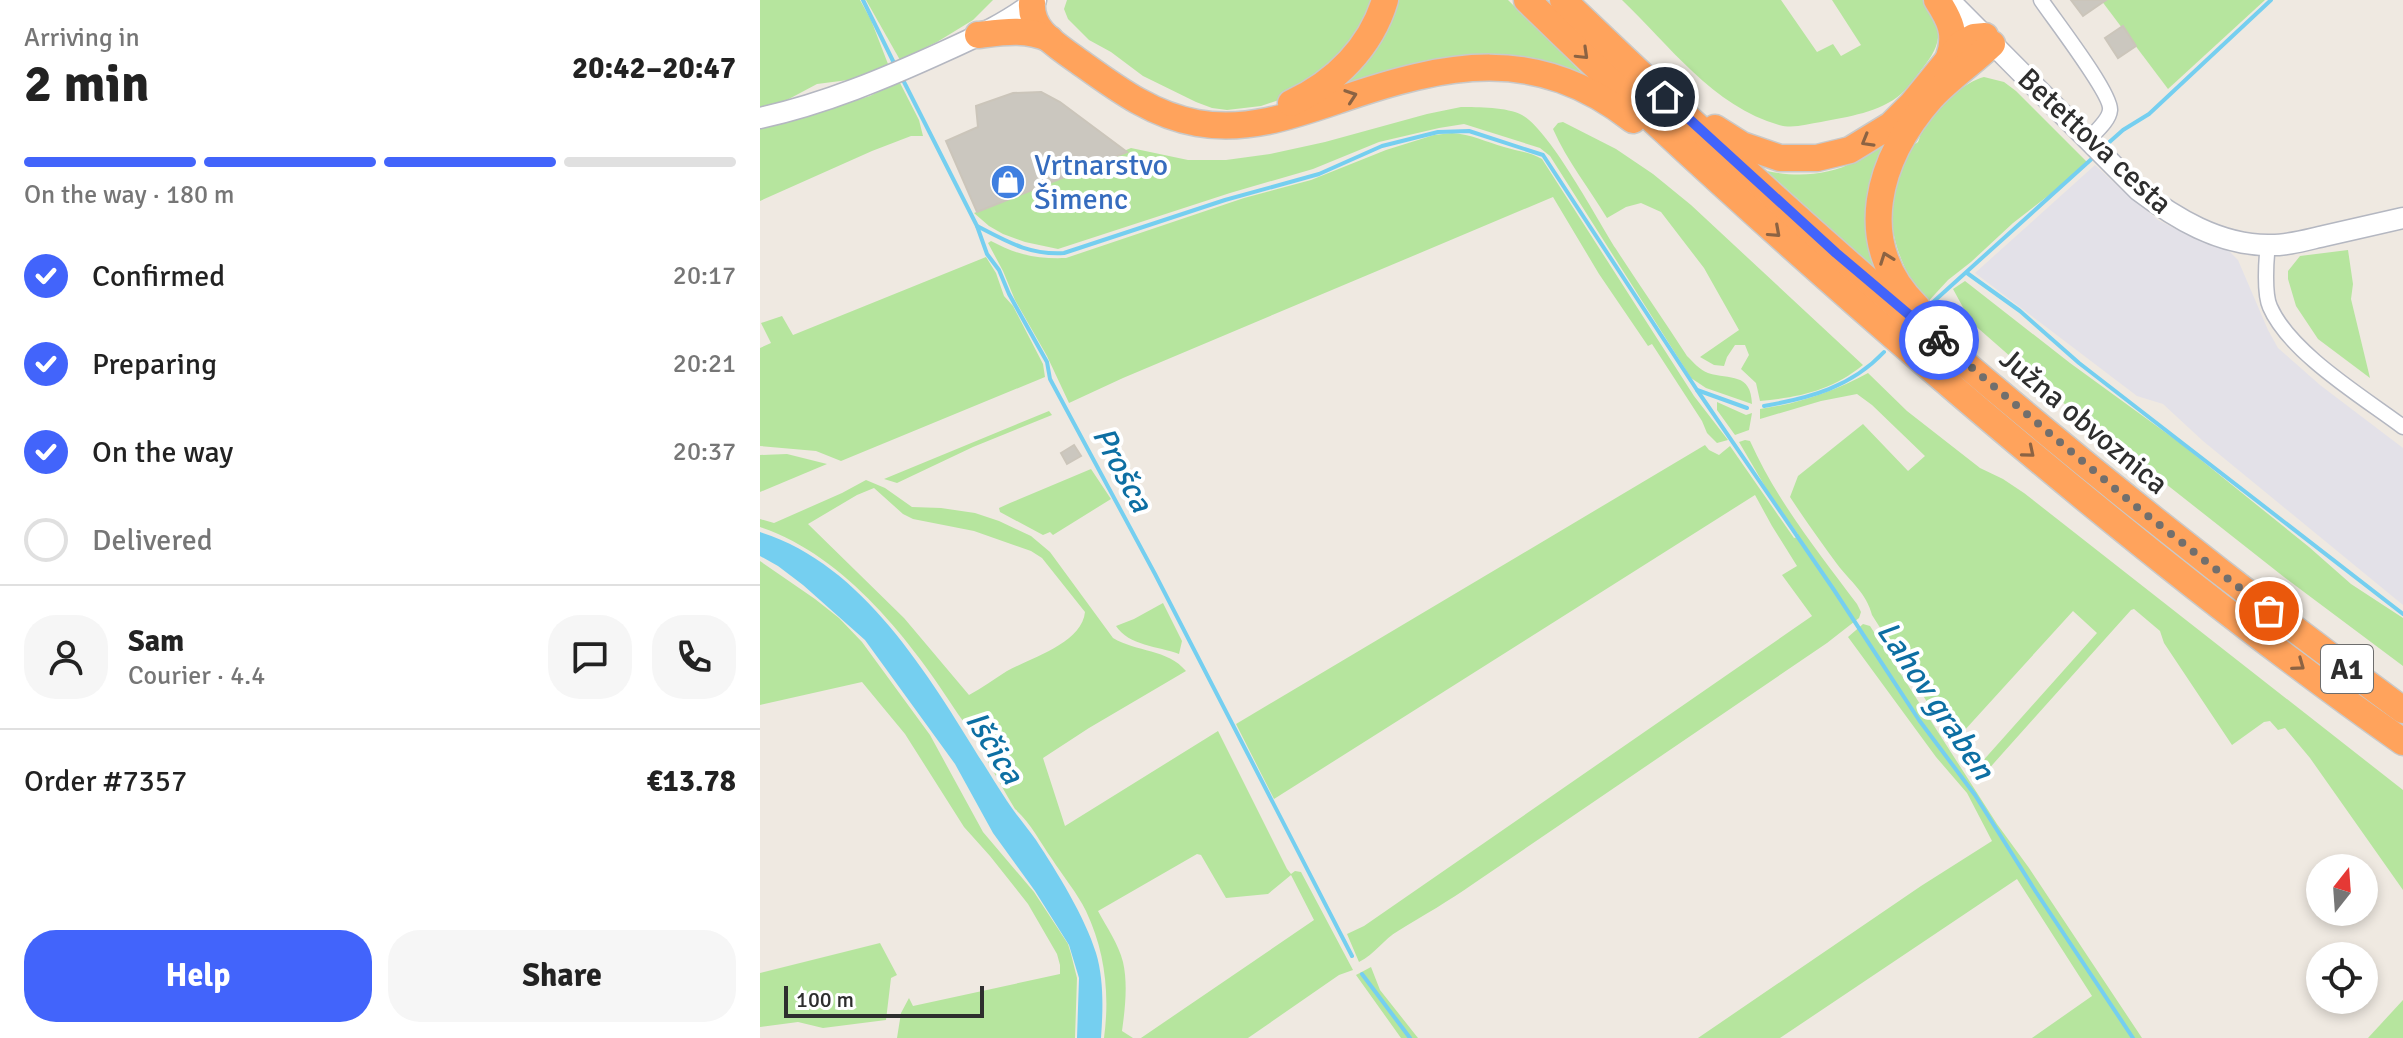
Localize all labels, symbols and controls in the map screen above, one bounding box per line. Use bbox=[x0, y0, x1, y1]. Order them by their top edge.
text: Arriving in bbox=[24, 22, 140, 54]
one-way arrow bbox=[1574, 45, 1588, 59]
text: 20:42–20:47 bbox=[572, 50, 736, 87]
text: 2 min bbox=[24, 52, 150, 116]
street label: Betettova cesta bbox=[2010, 60, 2180, 222]
pin bbox=[1631, 63, 1699, 131]
icon: home bbox=[1643, 75, 1687, 119]
one-way arrow bbox=[1344, 89, 1358, 105]
one-way arrow bbox=[1861, 131, 1876, 147]
place label: Vrtnarstvo Šimenc bbox=[1034, 147, 1168, 218]
shop icon: Vrtnarstvo Šimenc bbox=[989, 163, 1027, 201]
text: On the way · 180 m bbox=[24, 179, 234, 211]
one-way arrow bbox=[1765, 222, 1780, 236]
one-way arrow bbox=[1880, 252, 1896, 266]
icon: check bbox=[24, 254, 68, 298]
text: Confirmed bbox=[92, 258, 225, 295]
text: 20:17 bbox=[673, 260, 736, 292]
courier bbox=[1899, 300, 1979, 380]
icon: bike bbox=[1917, 318, 1961, 362]
street label: Južna obvoznica bbox=[1992, 340, 2175, 503]
icon: check bbox=[24, 342, 68, 386]
text: Preparing bbox=[92, 346, 217, 383]
text: 20:21 bbox=[673, 348, 736, 380]
water label: Prošca bbox=[1084, 420, 1161, 519]
icon: check bbox=[24, 430, 68, 474]
text: On the way bbox=[92, 434, 233, 471]
text: 20:37 bbox=[673, 436, 736, 468]
one-way arrow bbox=[2019, 442, 2034, 457]
text: Delivered bbox=[92, 522, 213, 559]
pin bbox=[2235, 577, 2303, 645]
icon: bag bbox=[2247, 589, 2291, 633]
water label: Lahov graben bbox=[1868, 614, 2004, 788]
button: person bbox=[24, 615, 108, 699]
button: chat bbox=[548, 615, 632, 699]
button: phone bbox=[652, 615, 736, 699]
text: Sam bbox=[128, 623, 184, 660]
road number: A1 bbox=[2321, 645, 2373, 693]
one-way arrow bbox=[2290, 655, 2304, 670]
text: Courier · 4.4 bbox=[128, 660, 265, 692]
water label: Iščica bbox=[957, 704, 1032, 792]
text: Order #7357 bbox=[24, 763, 187, 800]
text: €13.78 bbox=[646, 763, 736, 800]
north arrow bbox=[2306, 854, 2378, 926]
map controls bbox=[2306, 854, 2378, 1014]
button: Help bbox=[24, 930, 372, 1022]
button: Share bbox=[388, 930, 736, 1022]
button: locate bbox=[2306, 942, 2378, 1014]
scale bar bbox=[784, 982, 984, 1018]
text: 100 m bbox=[796, 986, 854, 1013]

